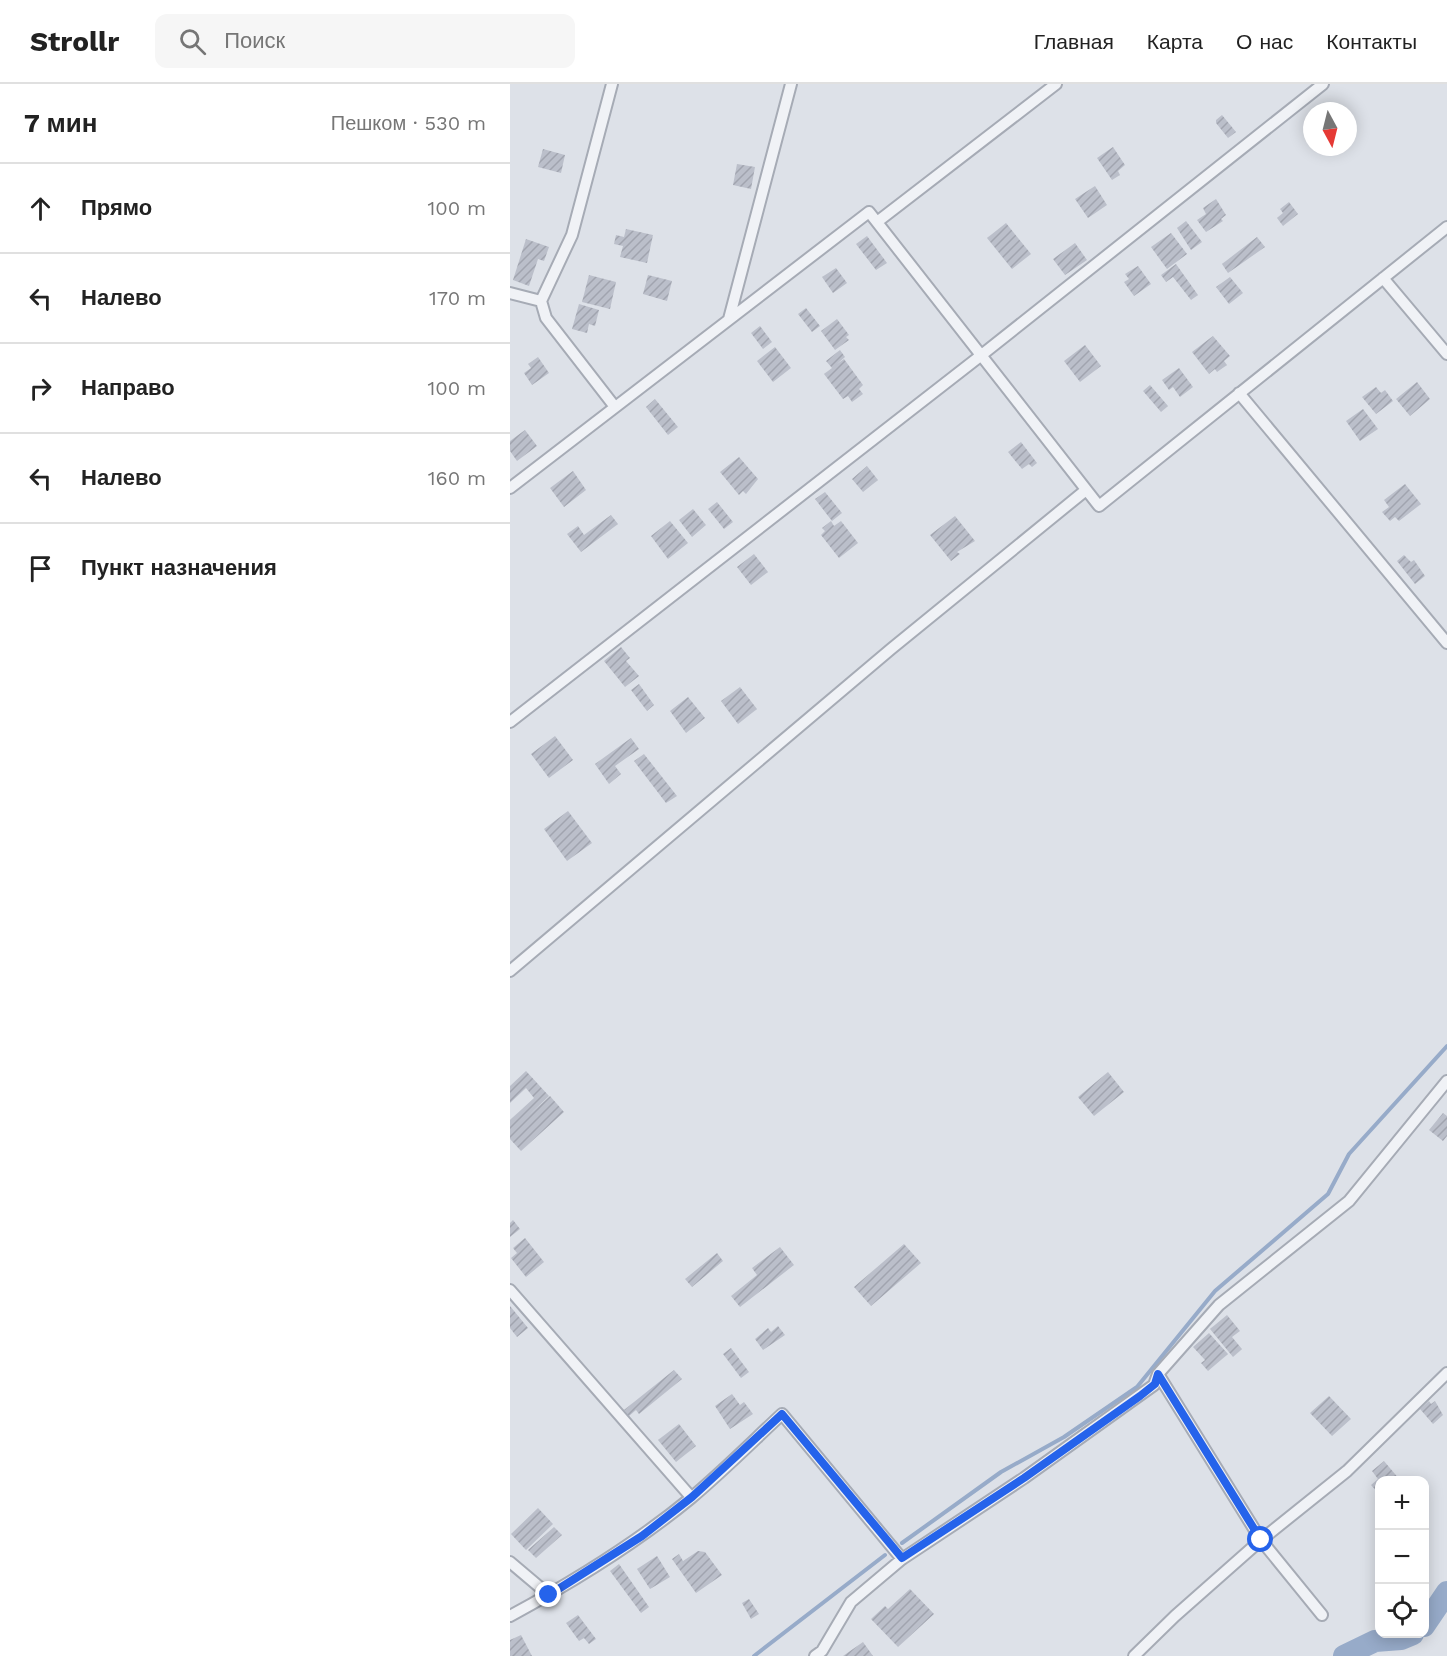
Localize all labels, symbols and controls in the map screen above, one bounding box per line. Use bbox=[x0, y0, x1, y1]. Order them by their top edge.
search box bbox=[155, 14, 575, 68]
text: Strollr bbox=[30, 25, 119, 58]
icon: search bbox=[176, 25, 209, 58]
text: Поиск bbox=[224, 28, 285, 53]
text: Главная bbox=[1034, 29, 1114, 54]
text: Карта bbox=[1147, 29, 1203, 54]
text: О нас bbox=[1236, 29, 1293, 54]
text: Контакты bbox=[1326, 29, 1417, 54]
north arrow bbox=[1303, 102, 1357, 156]
text: 7 мин bbox=[24, 108, 98, 138]
text: Пешком · 530 m bbox=[331, 111, 486, 135]
icon: ahead bbox=[24, 192, 57, 225]
text: Прямо bbox=[81, 195, 152, 220]
text: 100 m bbox=[427, 196, 486, 220]
icon: left bbox=[24, 282, 57, 315]
text: Налево bbox=[81, 285, 162, 310]
text: 170 m bbox=[429, 286, 486, 310]
icon: right bbox=[24, 372, 57, 405]
text: Направо bbox=[81, 375, 175, 400]
text: 100 m bbox=[427, 376, 486, 400]
icon: left bbox=[24, 462, 57, 495]
text: Налево bbox=[81, 465, 162, 490]
text: 160 m bbox=[428, 466, 486, 490]
icon: arrive bbox=[24, 552, 57, 585]
text: Пункт назначения bbox=[81, 555, 277, 580]
map controls bbox=[1375, 1476, 1429, 1638]
button: + bbox=[1375, 1476, 1429, 1530]
route start bbox=[1247, 1526, 1273, 1552]
button: − bbox=[1375, 1530, 1429, 1584]
route end bbox=[535, 1581, 561, 1607]
button: locate bbox=[1375, 1584, 1429, 1638]

